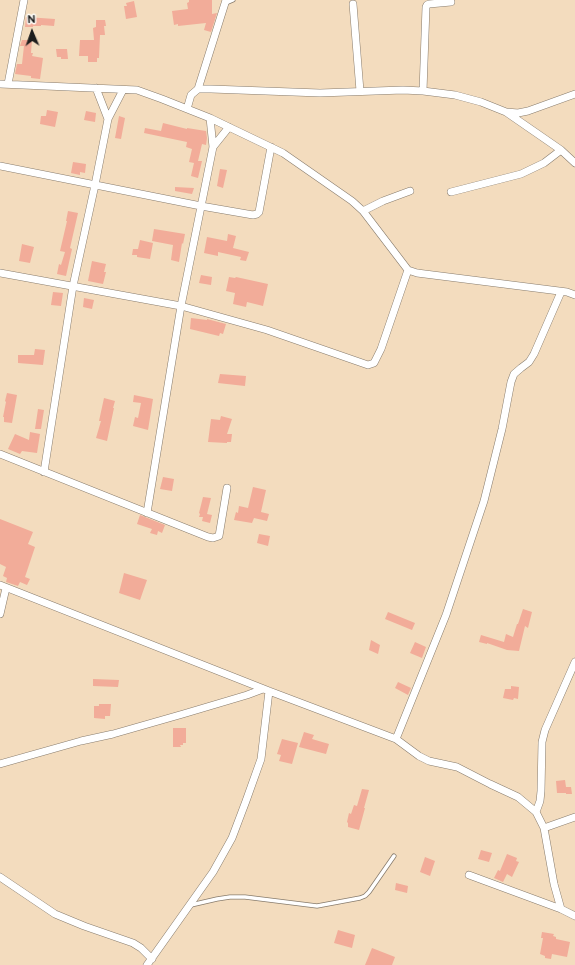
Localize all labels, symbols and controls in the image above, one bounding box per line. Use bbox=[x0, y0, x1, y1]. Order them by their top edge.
north arrow bbox=[12, 12, 52, 52]
text: N bbox=[27, 13, 36, 26]

